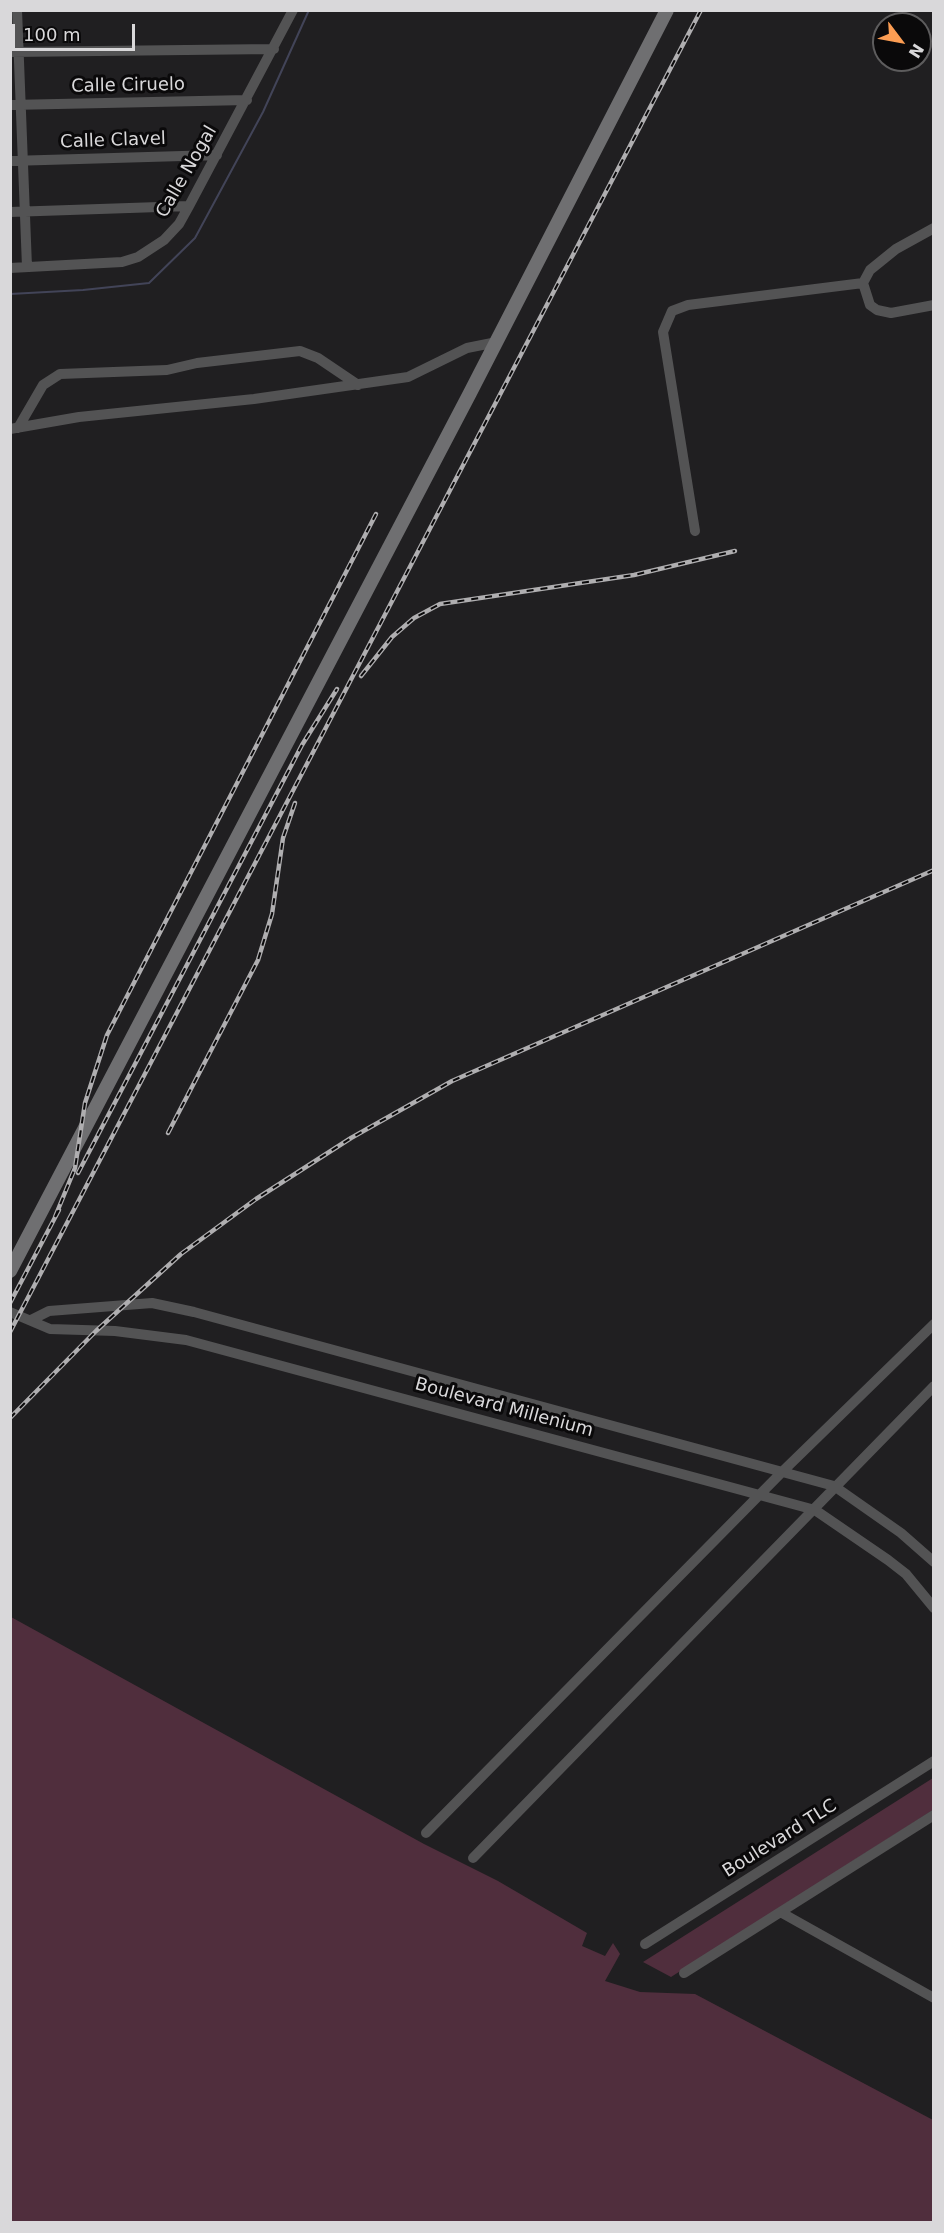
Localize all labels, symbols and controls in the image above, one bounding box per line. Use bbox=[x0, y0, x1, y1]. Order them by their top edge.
scale bar bbox=[15, 12, 138, 50]
north arrow bbox=[872, 12, 932, 72]
text: 100 m bbox=[23, 24, 81, 45]
text: N bbox=[904, 40, 928, 61]
street label: Calle Ciruelo bbox=[71, 74, 185, 98]
street label: Calle Nogal bbox=[152, 122, 222, 222]
street label: Calle Clavel bbox=[60, 128, 166, 154]
street label: Boulevard Millenium bbox=[412, 1374, 596, 1442]
street label: Boulevard TLC bbox=[719, 1795, 841, 1883]

